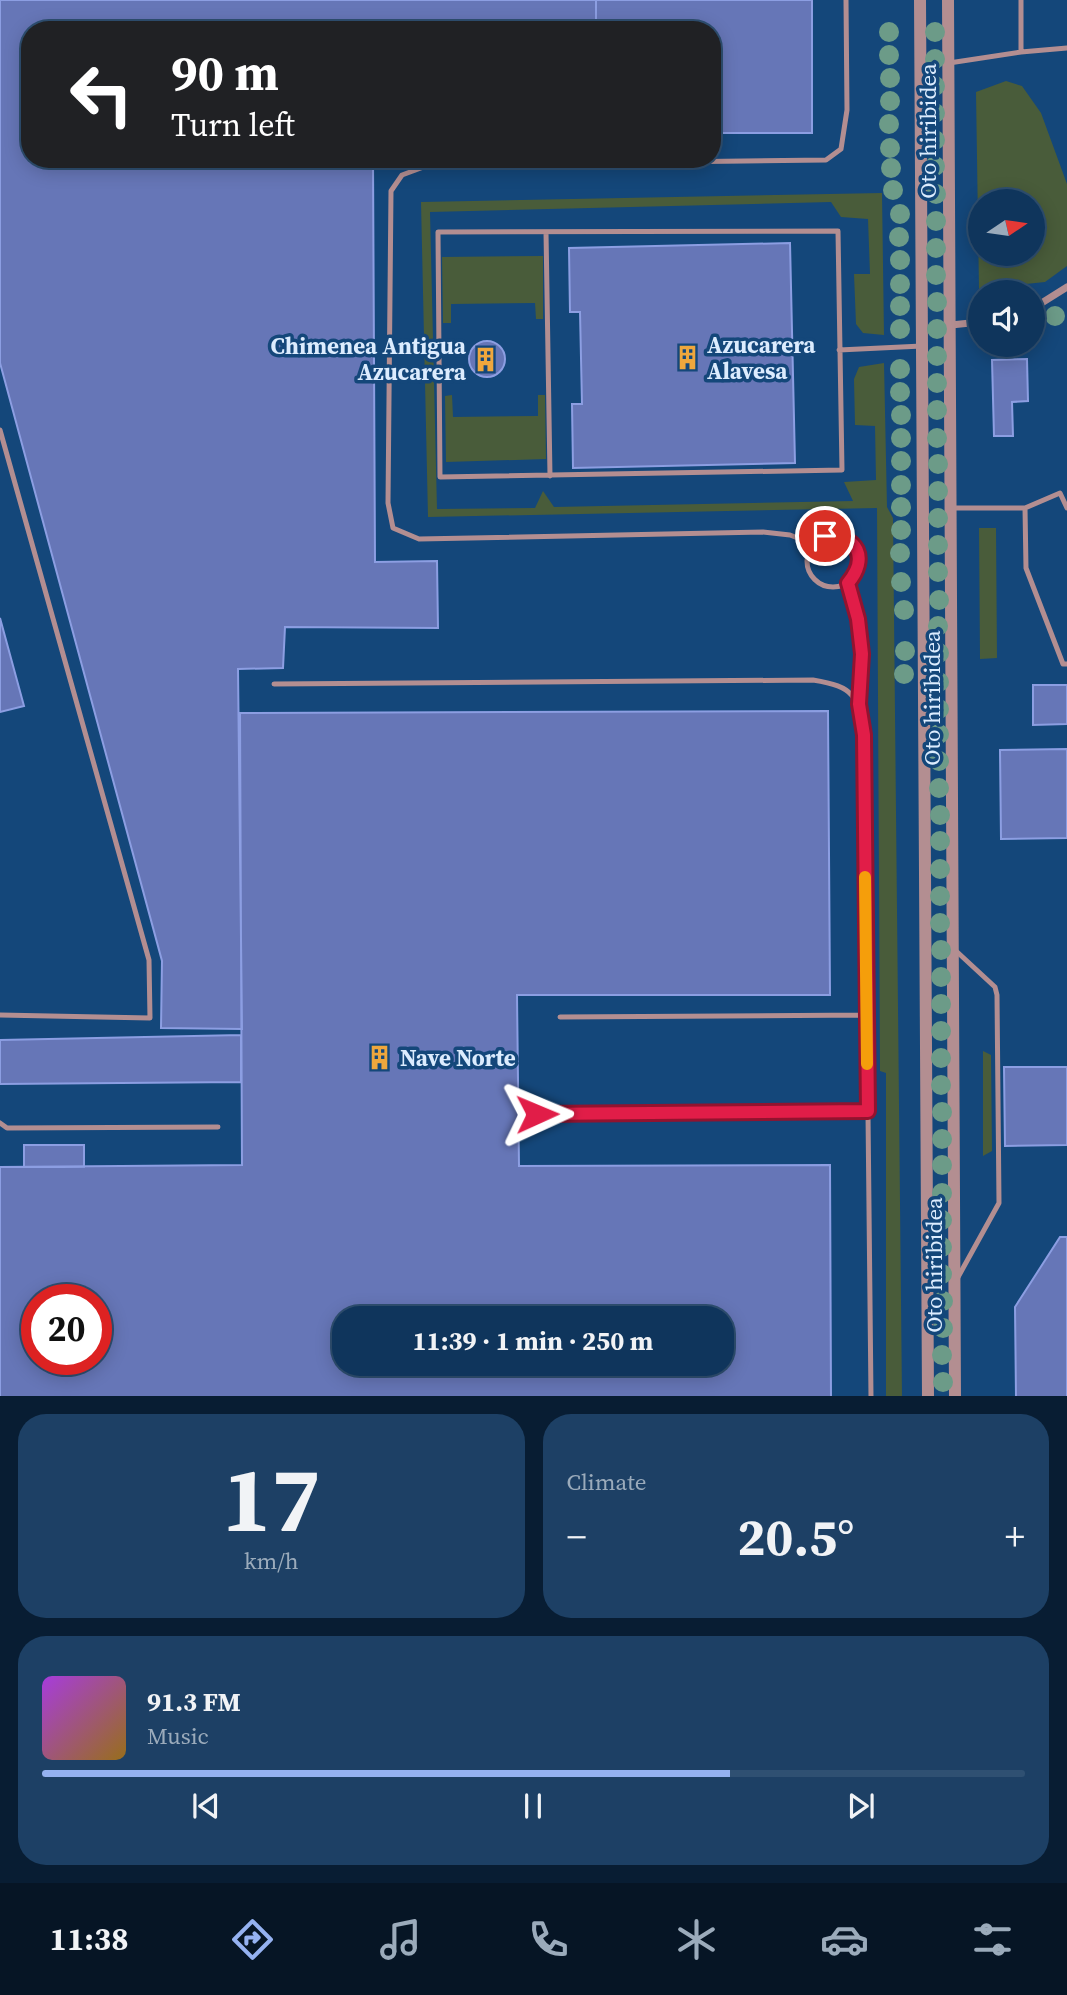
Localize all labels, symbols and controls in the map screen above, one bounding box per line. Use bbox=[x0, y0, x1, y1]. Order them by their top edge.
text: 90 m bbox=[171, 39, 279, 106]
icon: left bbox=[56, 49, 147, 140]
street label: Oto hiribidea bbox=[912, 63, 944, 199]
text: Turn left bbox=[171, 103, 295, 147]
north arrow bbox=[968, 189, 1045, 266]
map controls bbox=[968, 189, 1045, 357]
button: sound bbox=[968, 280, 1045, 357]
place label: Azucarera Alavesa bbox=[707, 329, 816, 387]
place label: Chimenea Antigua Azucarera bbox=[270, 330, 467, 388]
building icon: Azucarera Alavesa bbox=[673, 344, 701, 372]
building icon: Chimenea Antigua Azucarera bbox=[472, 345, 500, 373]
pin bbox=[795, 506, 855, 566]
icon: arrive bbox=[806, 517, 844, 555]
street label: Oto hiribidea bbox=[916, 630, 948, 766]
place label: Nave Norte bbox=[400, 1042, 516, 1074]
building icon: Nave Norte bbox=[366, 1044, 394, 1072]
position arrow bbox=[500, 1077, 574, 1151]
street label: Oto hiribidea bbox=[918, 1197, 950, 1333]
speed limit sign: 20 bbox=[21, 1284, 112, 1375]
text: 11:39 · 1 min · 250 m bbox=[413, 1323, 653, 1359]
text: 17 bbox=[222, 1437, 321, 1561]
text: Climate bbox=[567, 1466, 646, 1498]
text: 20.5° bbox=[737, 1501, 854, 1572]
text: − bbox=[567, 1511, 587, 1563]
text: + bbox=[1005, 1511, 1025, 1563]
text: km/h bbox=[244, 1545, 299, 1577]
text: 91.3 FM bbox=[147, 1684, 241, 1720]
text: Music bbox=[147, 1720, 209, 1752]
icon: previous bbox=[187, 1787, 225, 1825]
icon: pause bbox=[514, 1787, 552, 1825]
icon: next bbox=[842, 1787, 880, 1825]
icon: directions bbox=[228, 1915, 277, 1964]
icon: music bbox=[376, 1915, 425, 1964]
icon: phone bbox=[524, 1915, 573, 1964]
icon: climate bbox=[672, 1915, 721, 1964]
icon: car bbox=[820, 1915, 869, 1964]
icon: filters bbox=[968, 1915, 1017, 1964]
text: 11:38 bbox=[50, 1917, 129, 1961]

